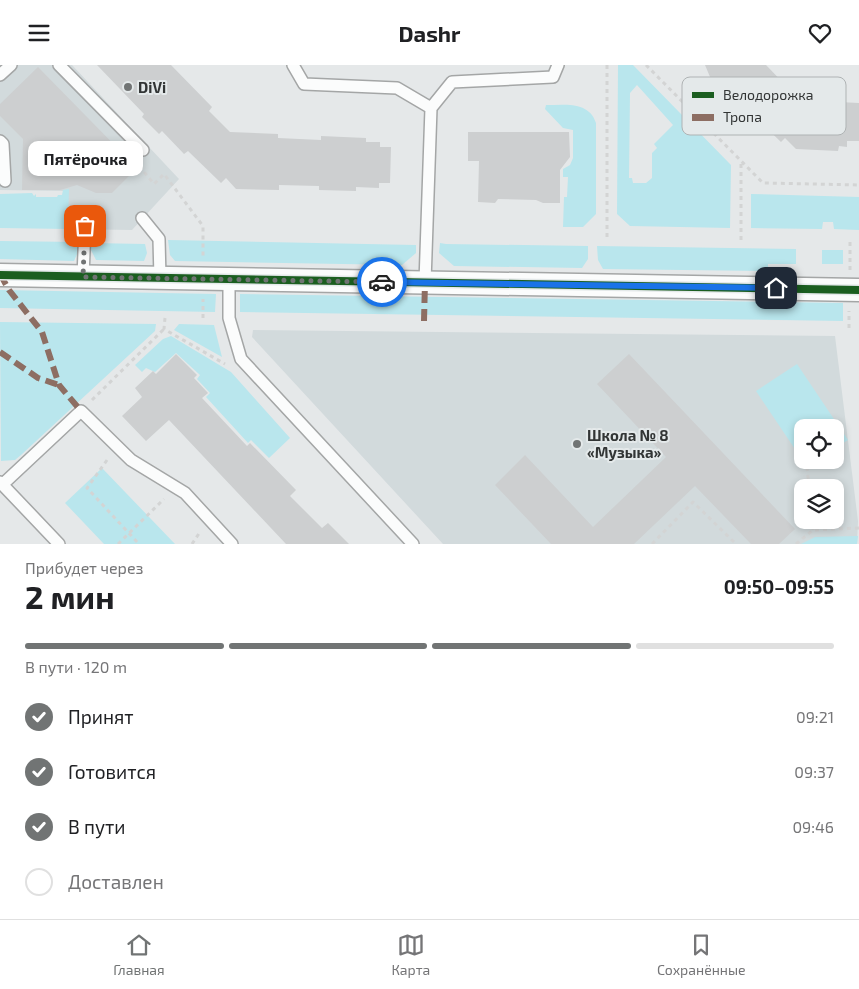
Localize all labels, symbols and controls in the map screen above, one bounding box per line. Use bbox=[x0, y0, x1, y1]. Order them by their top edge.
icon: menu bbox=[25, 19, 53, 47]
icon: heart bbox=[806, 19, 834, 47]
text: Dashr bbox=[399, 20, 460, 46]
legend bbox=[682, 77, 846, 135]
place label: DiVi bbox=[138, 78, 166, 96]
marker: DiVi bbox=[122, 81, 134, 93]
text: Велодорожка bbox=[723, 86, 813, 103]
text: Тропа bbox=[723, 108, 762, 125]
callout: Пятёрочка bbox=[28, 141, 142, 176]
text: Пятёрочка bbox=[44, 149, 127, 168]
pin bbox=[64, 205, 106, 247]
icon: bag bbox=[71, 212, 99, 240]
courier bbox=[357, 257, 407, 307]
pin bbox=[755, 267, 797, 309]
icon: car bbox=[368, 268, 396, 296]
icon: home bbox=[762, 274, 790, 302]
map controls bbox=[794, 419, 844, 529]
button: locate bbox=[794, 419, 844, 469]
place label: Школа № 8 «Музыка» bbox=[587, 426, 669, 461]
marker: Школа № 8 «Музыка» bbox=[571, 438, 583, 450]
button: layers bbox=[794, 479, 844, 529]
text: Прибудет через bbox=[25, 558, 143, 577]
text: 09:50–09:55 bbox=[724, 575, 834, 598]
text: 2 мин bbox=[25, 577, 115, 615]
text: В пути · 120 m bbox=[25, 657, 127, 676]
icon: check bbox=[25, 703, 53, 731]
text: Принят bbox=[68, 705, 134, 728]
text: 09:21 bbox=[796, 707, 834, 726]
icon: check bbox=[25, 758, 53, 786]
text: Готовится bbox=[68, 760, 156, 783]
text: 09:37 bbox=[794, 762, 834, 781]
icon: check bbox=[25, 813, 53, 841]
text: В пути bbox=[68, 815, 126, 838]
text: 09:46 bbox=[792, 817, 834, 836]
text: Доставлен bbox=[68, 870, 164, 893]
tab: Главная bbox=[113, 931, 165, 978]
tab: Карта bbox=[391, 931, 430, 978]
tab: Сохранённые bbox=[657, 931, 746, 978]

